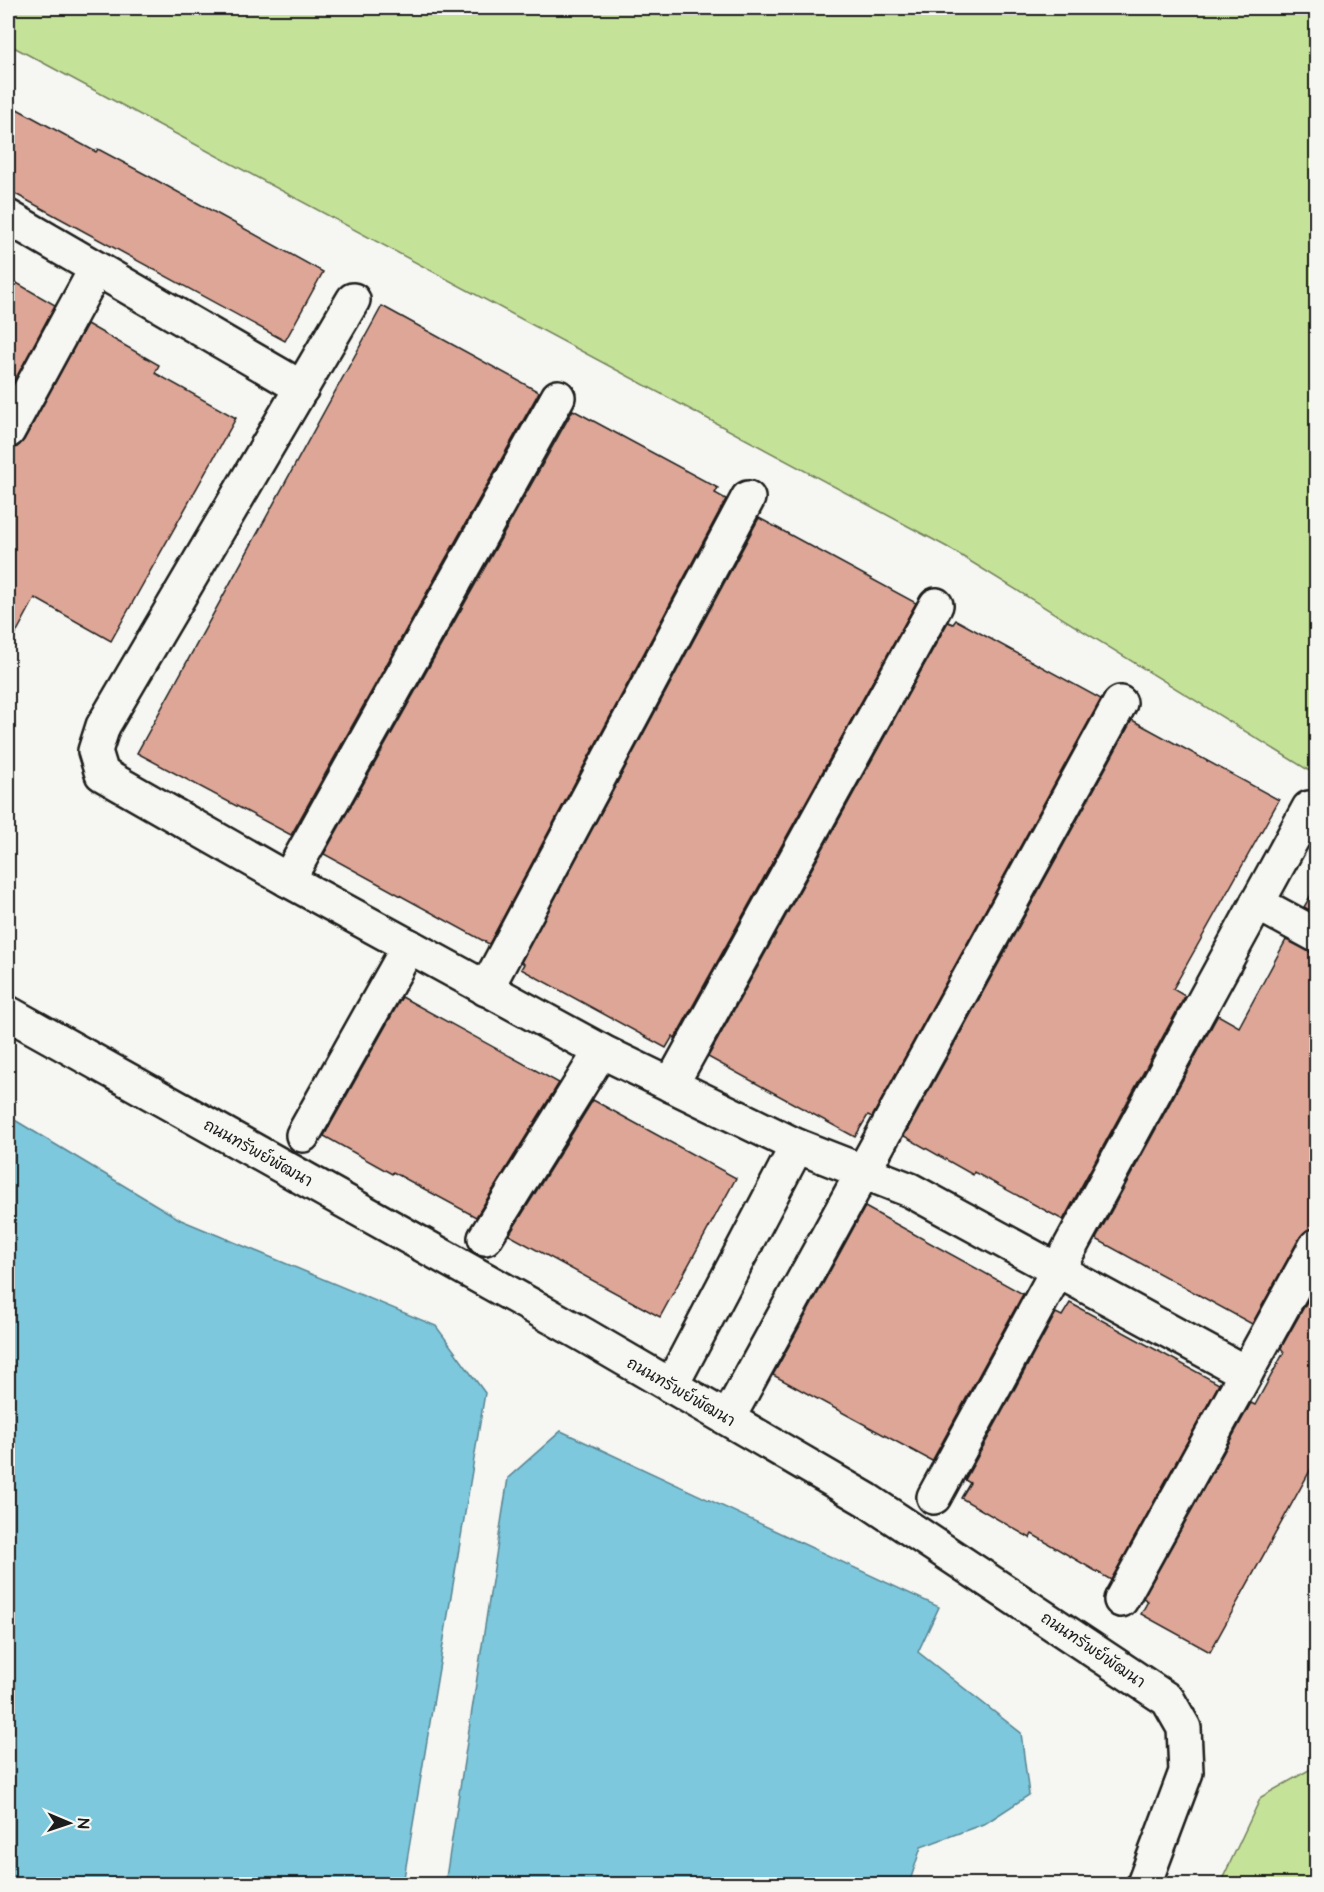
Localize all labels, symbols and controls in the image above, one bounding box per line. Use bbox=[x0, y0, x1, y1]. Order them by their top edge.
street label: ถนนทรัพย์พัฒนา bbox=[200, 1113, 317, 1192]
street label: ถนนทรัพย์พัฒนา bbox=[623, 1351, 740, 1432]
street label: ถนนทรัพย์พัฒนา bbox=[1036, 1606, 1150, 1693]
north arrow bbox=[39, 1793, 99, 1853]
text: N bbox=[72, 1818, 94, 1829]

